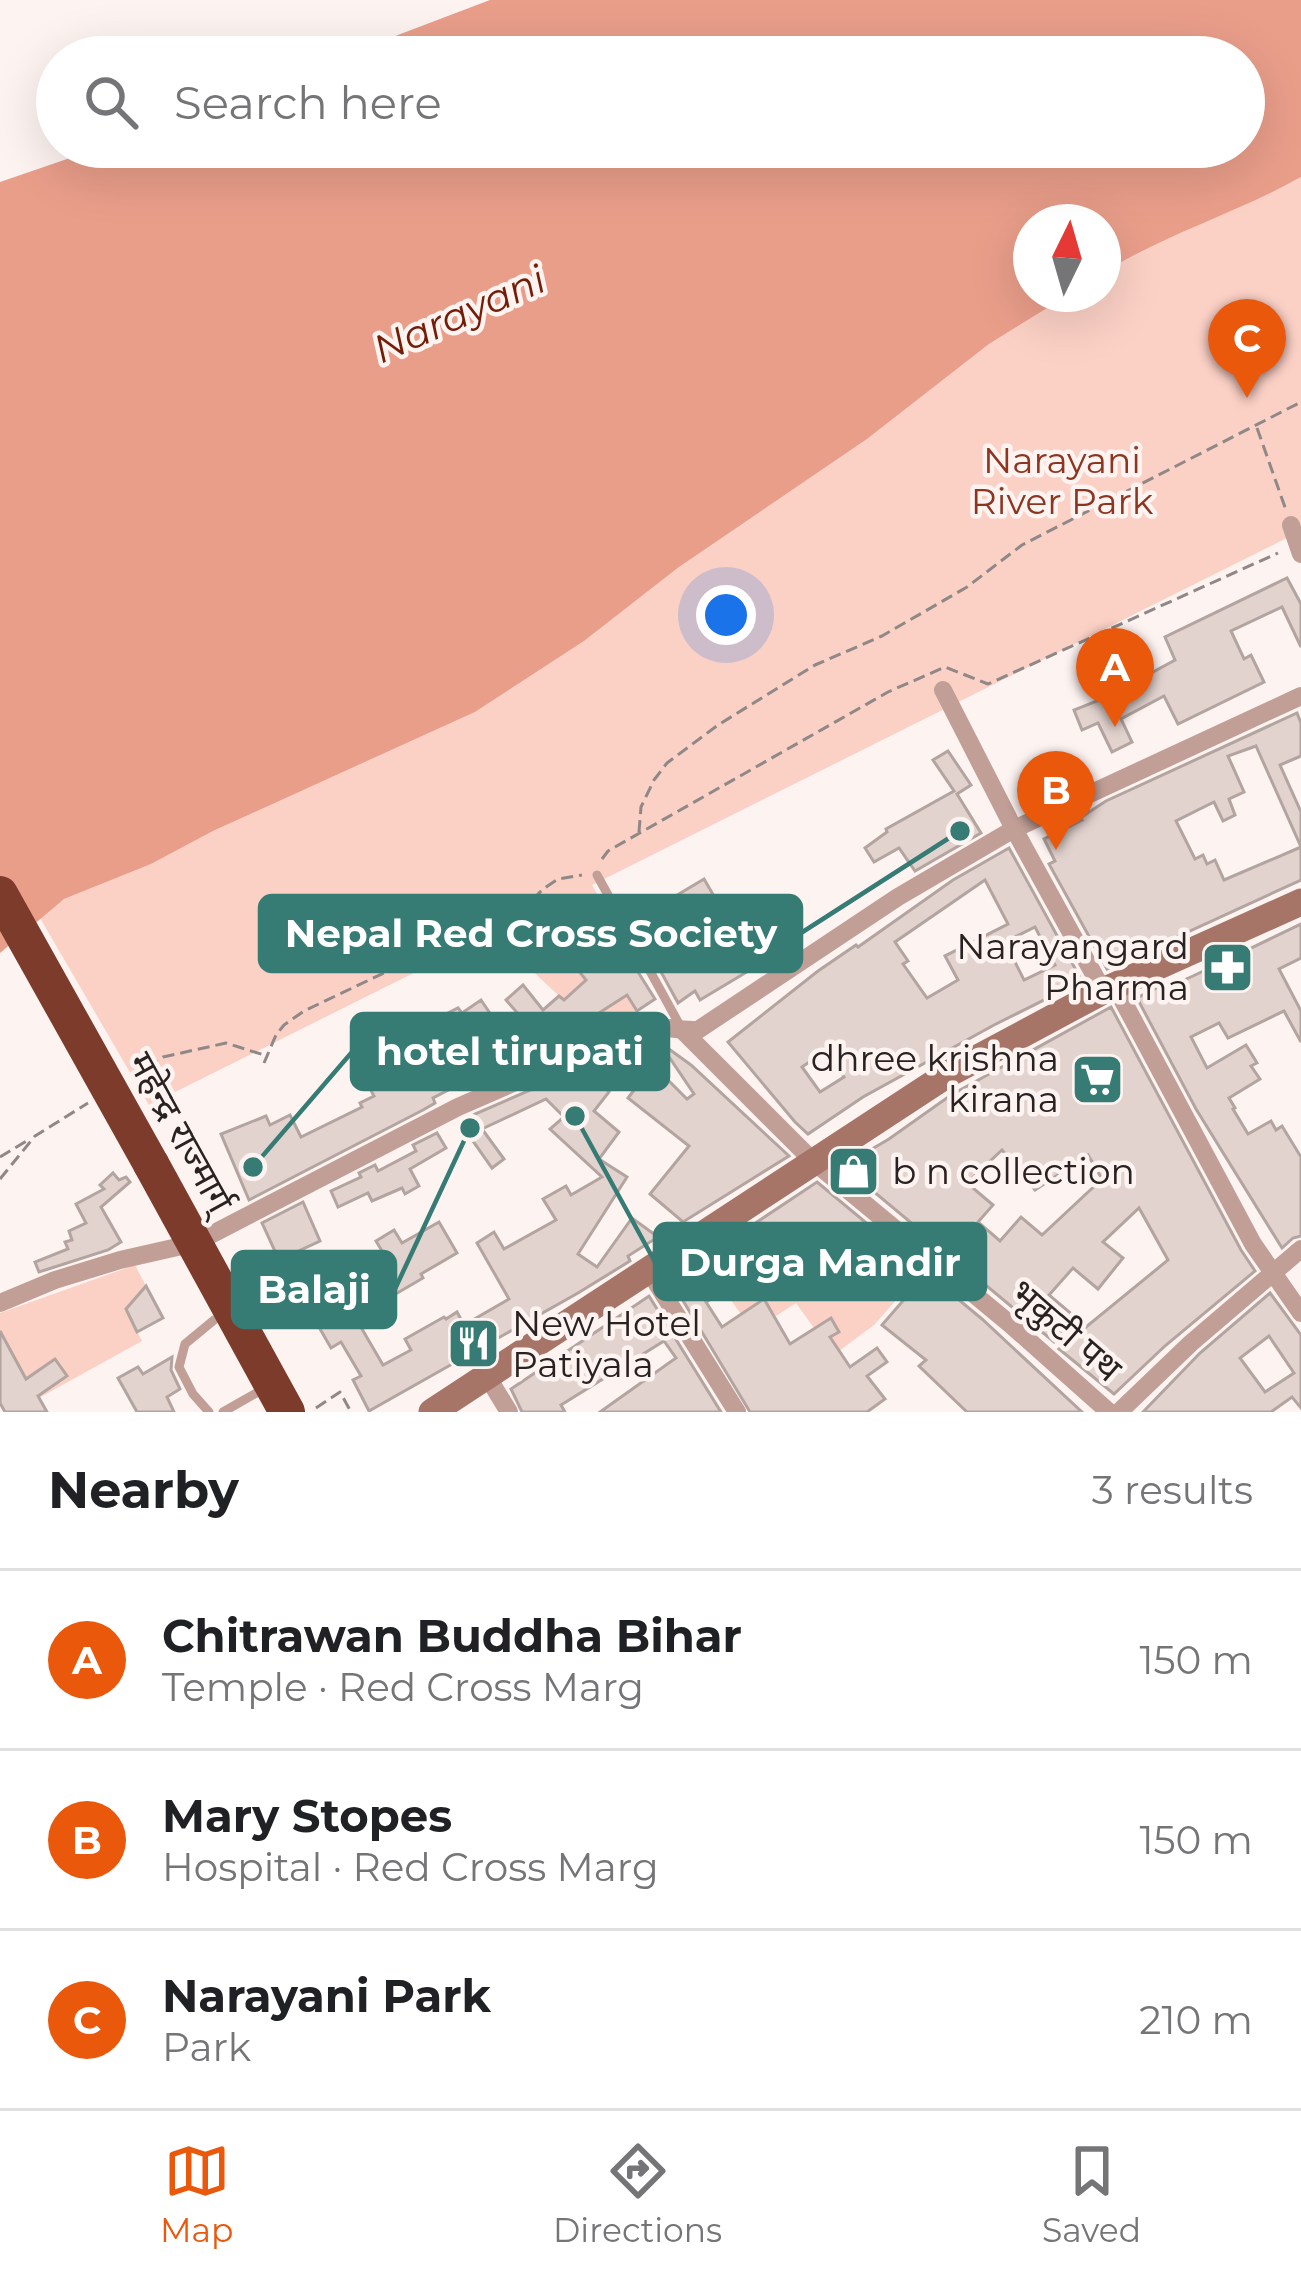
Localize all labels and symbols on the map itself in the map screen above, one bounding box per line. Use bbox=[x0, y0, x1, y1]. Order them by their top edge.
north arrow bbox=[1013, 204, 1121, 312]
water label: Narayani bbox=[365, 255, 553, 373]
pin: C bbox=[1208, 299, 1286, 398]
park label: Narayani River Park bbox=[971, 438, 1154, 523]
your location bbox=[696, 585, 756, 645]
pin: A bbox=[1076, 628, 1154, 727]
pin: B bbox=[1017, 751, 1095, 850]
callout: Nepal Red Cross Society bbox=[260, 896, 801, 971]
text: Nepal Red Cross Society bbox=[285, 909, 778, 957]
place label: Narayangard Pharma bbox=[956, 924, 1189, 1009]
pharmacy icon: Narayangard Pharma bbox=[1200, 939, 1256, 995]
callout: hotel tirupati bbox=[352, 1014, 668, 1089]
text: hotel tirupati bbox=[376, 1027, 644, 1075]
place label: dhree krishna kirana bbox=[811, 1036, 1059, 1121]
street label: महेन्द्र राज्मार्ग् bbox=[118, 1044, 245, 1225]
supermarket icon: dhree krishna kirana bbox=[1070, 1051, 1126, 1107]
shop icon: b n collection bbox=[825, 1143, 881, 1199]
place label: b n collection bbox=[892, 1149, 1135, 1193]
callout: Durga Mandir bbox=[655, 1224, 985, 1299]
text: Durga Mandir bbox=[679, 1238, 961, 1286]
callout: Balaji bbox=[233, 1252, 395, 1327]
text: Balaji bbox=[257, 1265, 371, 1313]
street label: भृकुटी पथ bbox=[1001, 1270, 1131, 1392]
place label: New Hotel Patiyala bbox=[512, 1301, 701, 1386]
restaurant icon: New Hotel Patiyala bbox=[445, 1316, 501, 1372]

